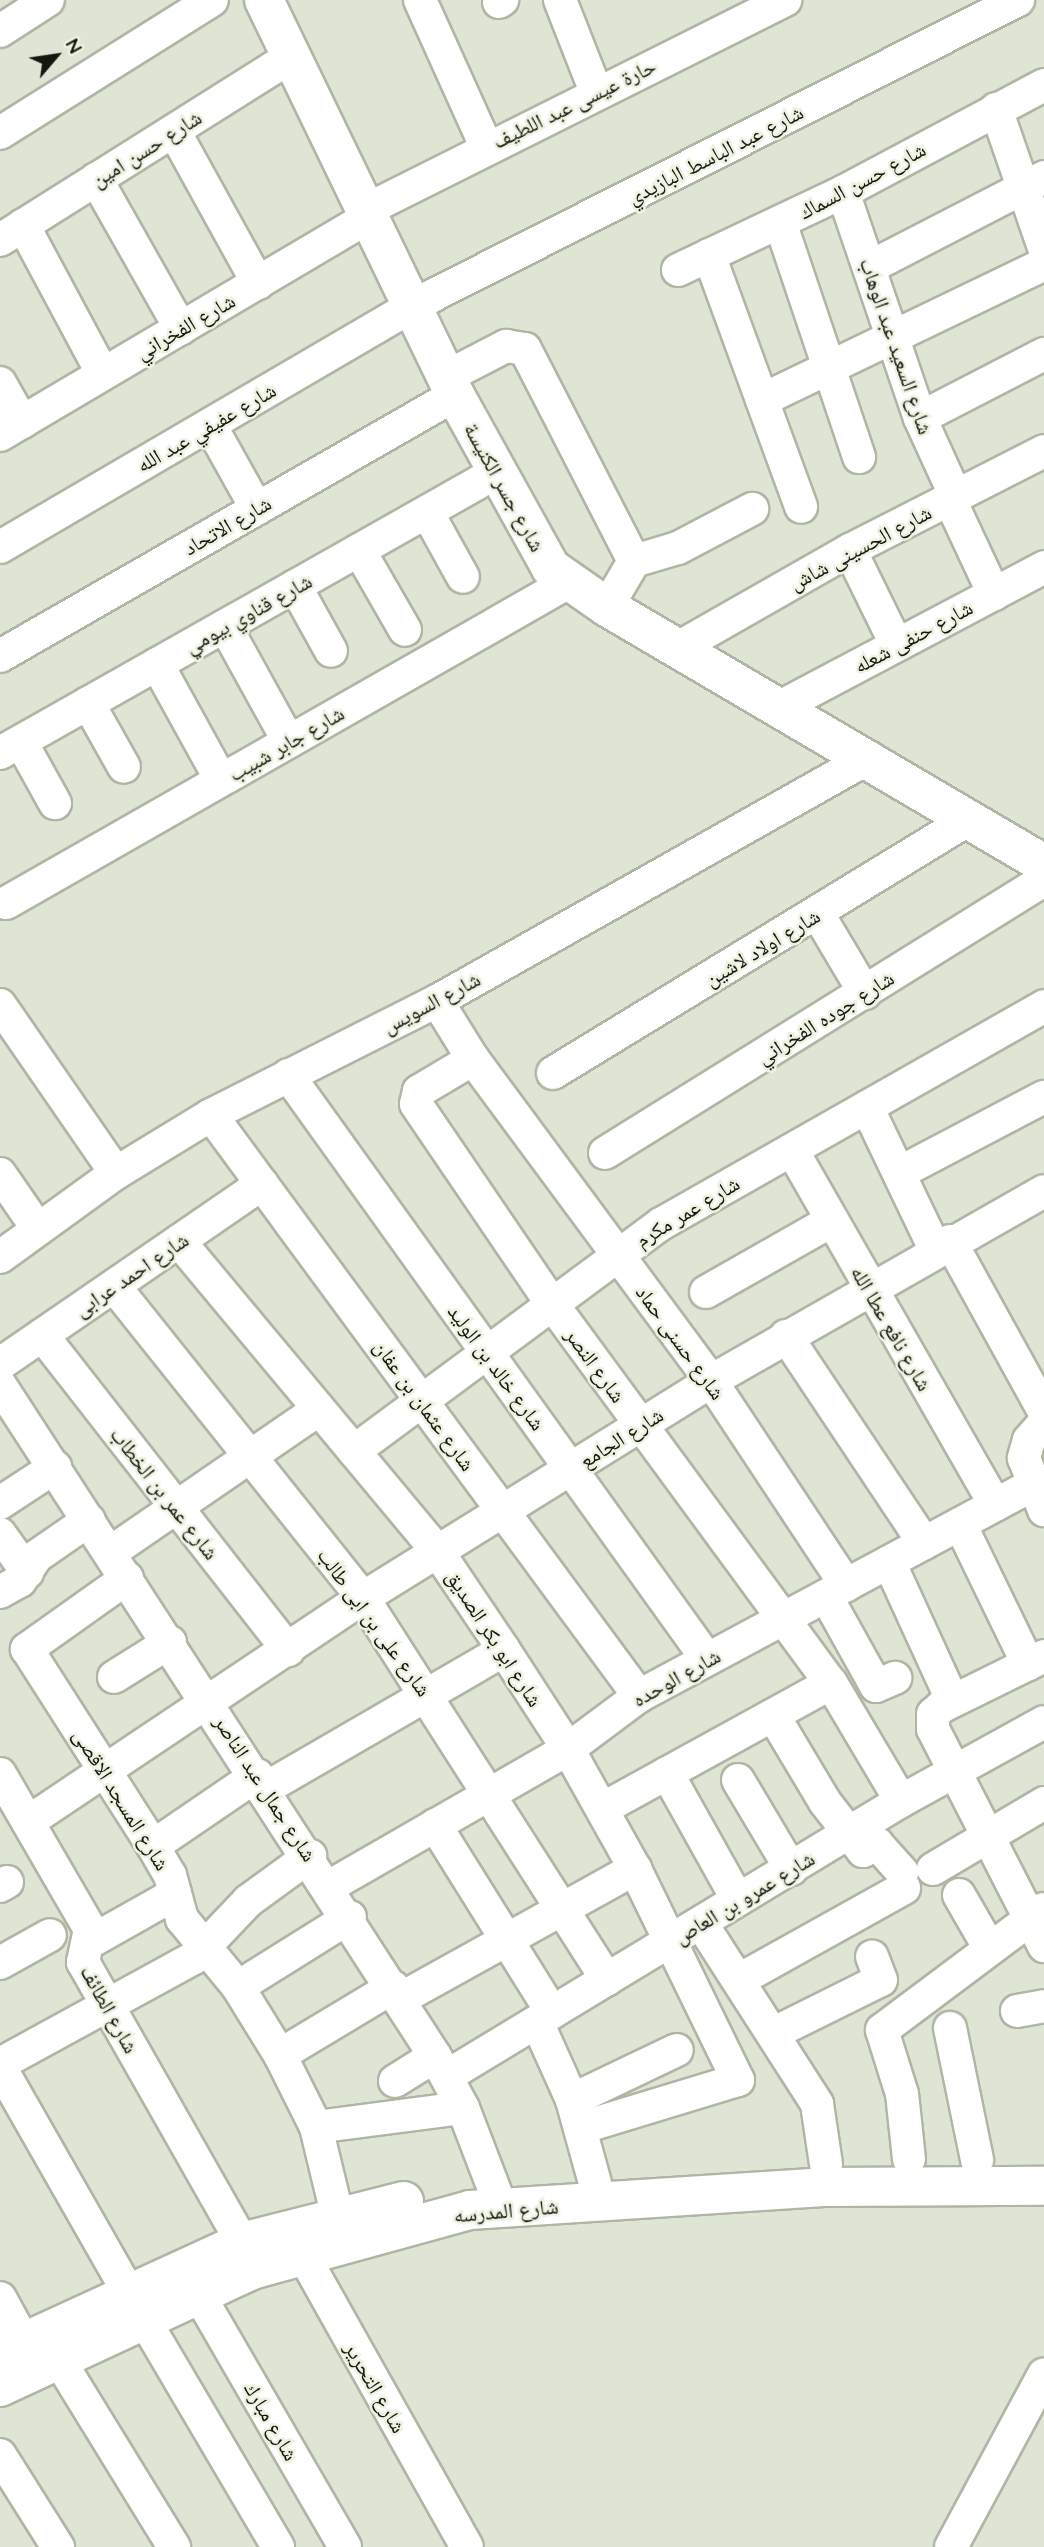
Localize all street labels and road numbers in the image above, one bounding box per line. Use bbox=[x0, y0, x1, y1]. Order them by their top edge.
street label: حارة عيسى عبد اللطيف bbox=[488, 53, 660, 153]
street label: شارع عبد الباسط البازيدي bbox=[623, 99, 807, 209]
street label: شارع حسن امين bbox=[86, 104, 206, 192]
street label: شارع حسن السماك bbox=[794, 136, 930, 224]
street label: شارع السعيد عبد الوهاب bbox=[855, 255, 939, 437]
street label: شارع الفخراني bbox=[131, 287, 239, 365]
street label: شارع عفيفي عبد الله bbox=[132, 377, 280, 477]
street label: شارع جسر الكنيسة bbox=[459, 418, 551, 556]
street label: شارع الاتحاد bbox=[179, 490, 275, 560]
street label: شارع الحسينى شاش bbox=[785, 499, 935, 595]
street label: شارع قناوي بيومي bbox=[180, 568, 316, 658]
street label: شارع حنفى شعله bbox=[849, 594, 977, 678]
street label: شارع جابر شبيب bbox=[224, 700, 348, 786]
street label: شارع اولاد لاشين bbox=[700, 903, 824, 991]
street label: شارع جوده الفخراني bbox=[752, 965, 898, 1069]
street label: شارع السويس bbox=[378, 966, 484, 1038]
street label: شارع عمر مكرم bbox=[630, 1170, 744, 1252]
street label: شارع احمد عرابى bbox=[69, 1226, 193, 1322]
street label: شارع نافع عطا الله bbox=[846, 1261, 938, 1395]
street label: شارع حسنى حماد bbox=[631, 1280, 731, 1404]
street label: شارع خالد بن الوليد bbox=[443, 1299, 551, 1435]
street label: شارع النصر bbox=[561, 1323, 631, 1407]
street label: شارع عثمان بن عفان bbox=[369, 1334, 481, 1476]
street label: شارع الجامع bbox=[574, 1401, 668, 1473]
street label: شارع عمر بن الخطاب bbox=[105, 1422, 225, 1564]
street label: شارع على بن ابى طالب bbox=[313, 1543, 437, 1701]
street label: شارع ابو بكر الصديق bbox=[441, 1565, 549, 1711]
street label: شارع الوحده bbox=[628, 1643, 724, 1711]
street label: شارع جمال عبد الناصر bbox=[209, 1710, 323, 1866]
street label: شارع المسجد الاقصى bbox=[68, 1723, 176, 1875]
street label: شارع عمرو بن العاص bbox=[669, 1845, 819, 1949]
street label: شارع الطائف bbox=[76, 1961, 144, 2057]
street label: شارع المدرسه bbox=[453, 2193, 559, 2227]
street label: شارع التحرير bbox=[340, 2337, 412, 2437]
street label: شارع مبارك bbox=[239, 2377, 305, 2465]

